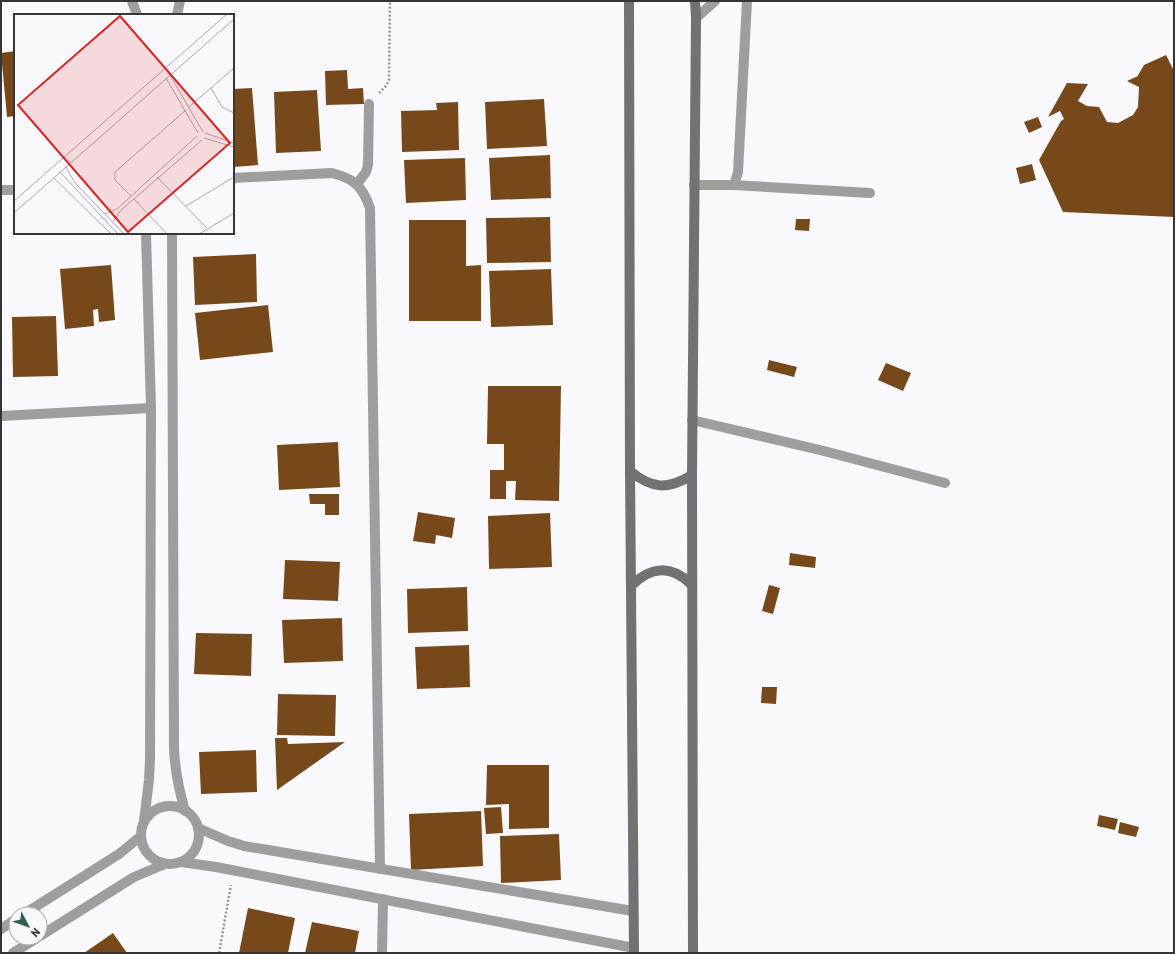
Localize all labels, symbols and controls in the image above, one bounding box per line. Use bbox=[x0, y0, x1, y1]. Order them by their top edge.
inset map bbox=[14, 14, 234, 234]
north arrow bbox=[8, 906, 48, 946]
text: N bbox=[29, 926, 43, 940]

